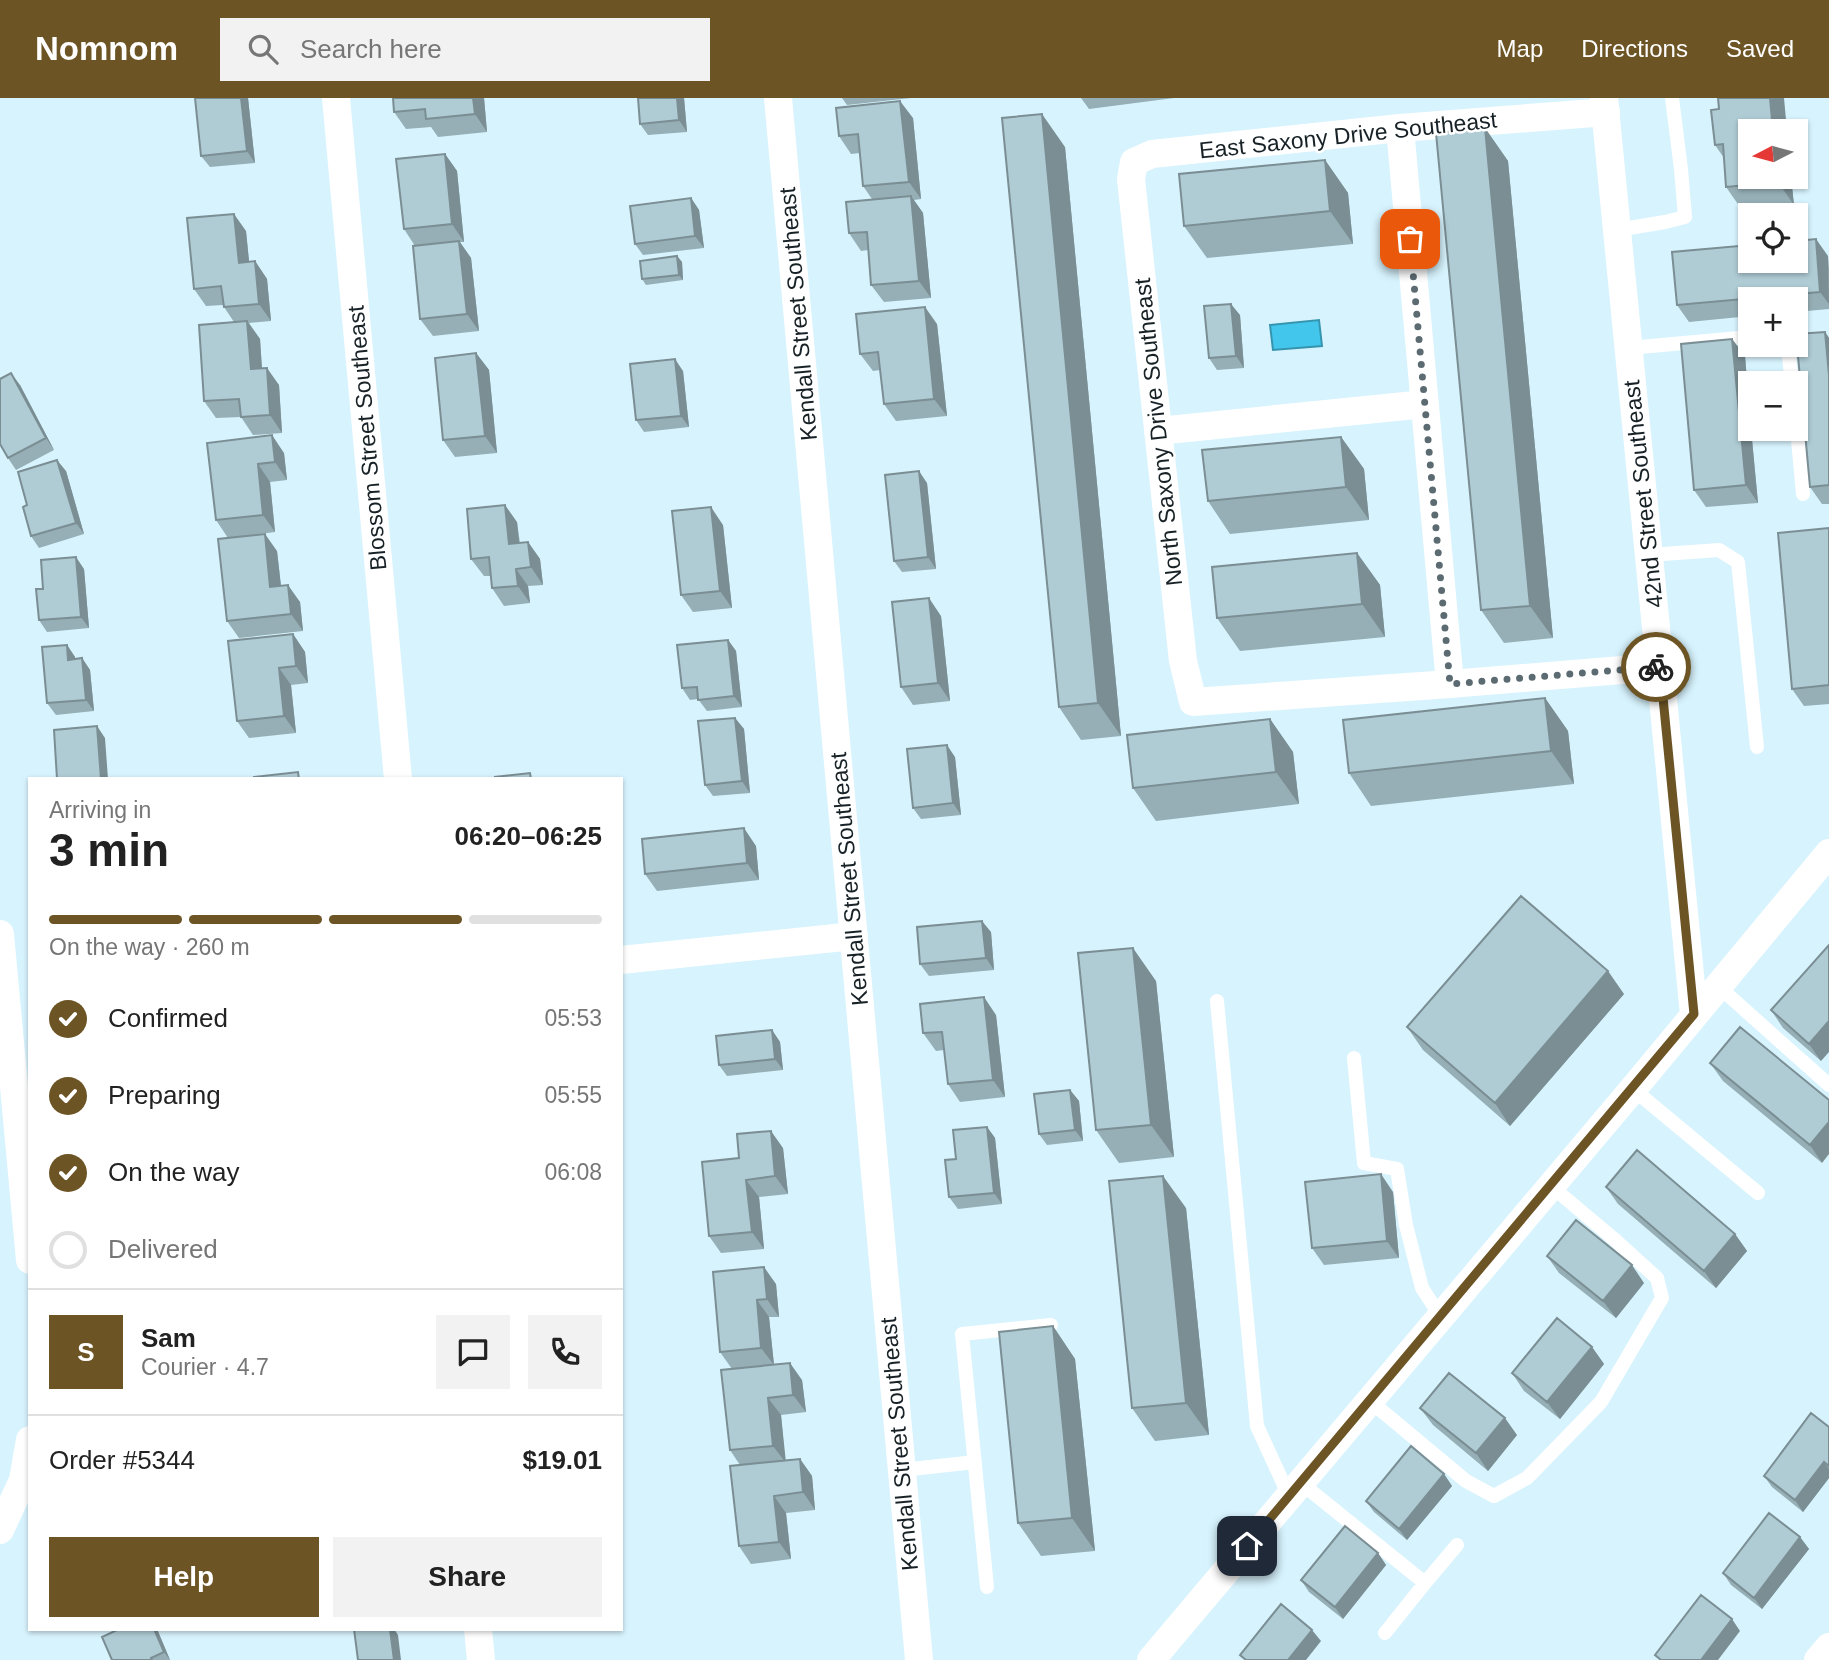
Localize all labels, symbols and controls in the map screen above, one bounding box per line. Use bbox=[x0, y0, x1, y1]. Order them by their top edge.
search box bbox=[220, 18, 710, 81]
text: Nomnom bbox=[35, 30, 178, 67]
icon: search bbox=[244, 30, 282, 68]
text: Search here bbox=[300, 34, 442, 64]
text: Map bbox=[1497, 35, 1543, 62]
text: Directions bbox=[1581, 35, 1688, 62]
text: Saved bbox=[1726, 35, 1794, 62]
street label: East Saxony Drive Southeast bbox=[1198, 106, 1499, 164]
north arrow bbox=[1738, 119, 1808, 189]
map controls bbox=[1738, 119, 1808, 441]
street label: Kendall Street Southeast bbox=[774, 186, 822, 442]
button: locate bbox=[1738, 203, 1808, 273]
pin bbox=[1380, 209, 1440, 269]
icon: bag bbox=[1391, 220, 1429, 258]
street label: North Saxony Drive Southeast bbox=[1129, 276, 1187, 587]
button: + bbox=[1738, 287, 1808, 357]
street label: Blossom Street Southeast bbox=[342, 304, 392, 572]
button: − bbox=[1738, 371, 1808, 441]
street label: 42nd Street Southeast bbox=[1618, 378, 1668, 609]
courier bbox=[1621, 632, 1691, 702]
icon: bike bbox=[1637, 648, 1675, 686]
street label: Kendall Street Southeast bbox=[825, 751, 873, 1007]
text: Arriving in bbox=[49, 797, 151, 823]
text: 06:20–06:25 bbox=[455, 821, 602, 851]
text: 3 min bbox=[49, 824, 169, 876]
text: On the way · 260 m bbox=[49, 934, 250, 960]
icon: check bbox=[49, 1000, 87, 1038]
text: Confirmed bbox=[108, 1003, 228, 1033]
text: 05:53 bbox=[544, 1005, 602, 1031]
icon: check bbox=[49, 1077, 87, 1115]
text: Preparing bbox=[108, 1080, 221, 1110]
text: 05:55 bbox=[544, 1082, 602, 1108]
icon: check bbox=[49, 1154, 87, 1192]
text: On the way bbox=[108, 1157, 240, 1187]
text: 06:08 bbox=[544, 1159, 602, 1185]
text: Delivered bbox=[108, 1234, 218, 1264]
button: chat bbox=[436, 1315, 510, 1389]
button: phone bbox=[528, 1315, 602, 1389]
street label: Kendall Street Southeast bbox=[875, 1316, 923, 1572]
text: Sam bbox=[141, 1323, 196, 1353]
text: S bbox=[77, 1337, 95, 1367]
text: Courier · 4.7 bbox=[141, 1354, 269, 1380]
text: Order #5344 bbox=[49, 1445, 195, 1475]
text: $19.01 bbox=[522, 1445, 602, 1475]
pin bbox=[1217, 1516, 1277, 1576]
icon: home bbox=[1228, 1527, 1266, 1565]
button: Help bbox=[49, 1537, 319, 1617]
button: Share bbox=[333, 1537, 602, 1617]

